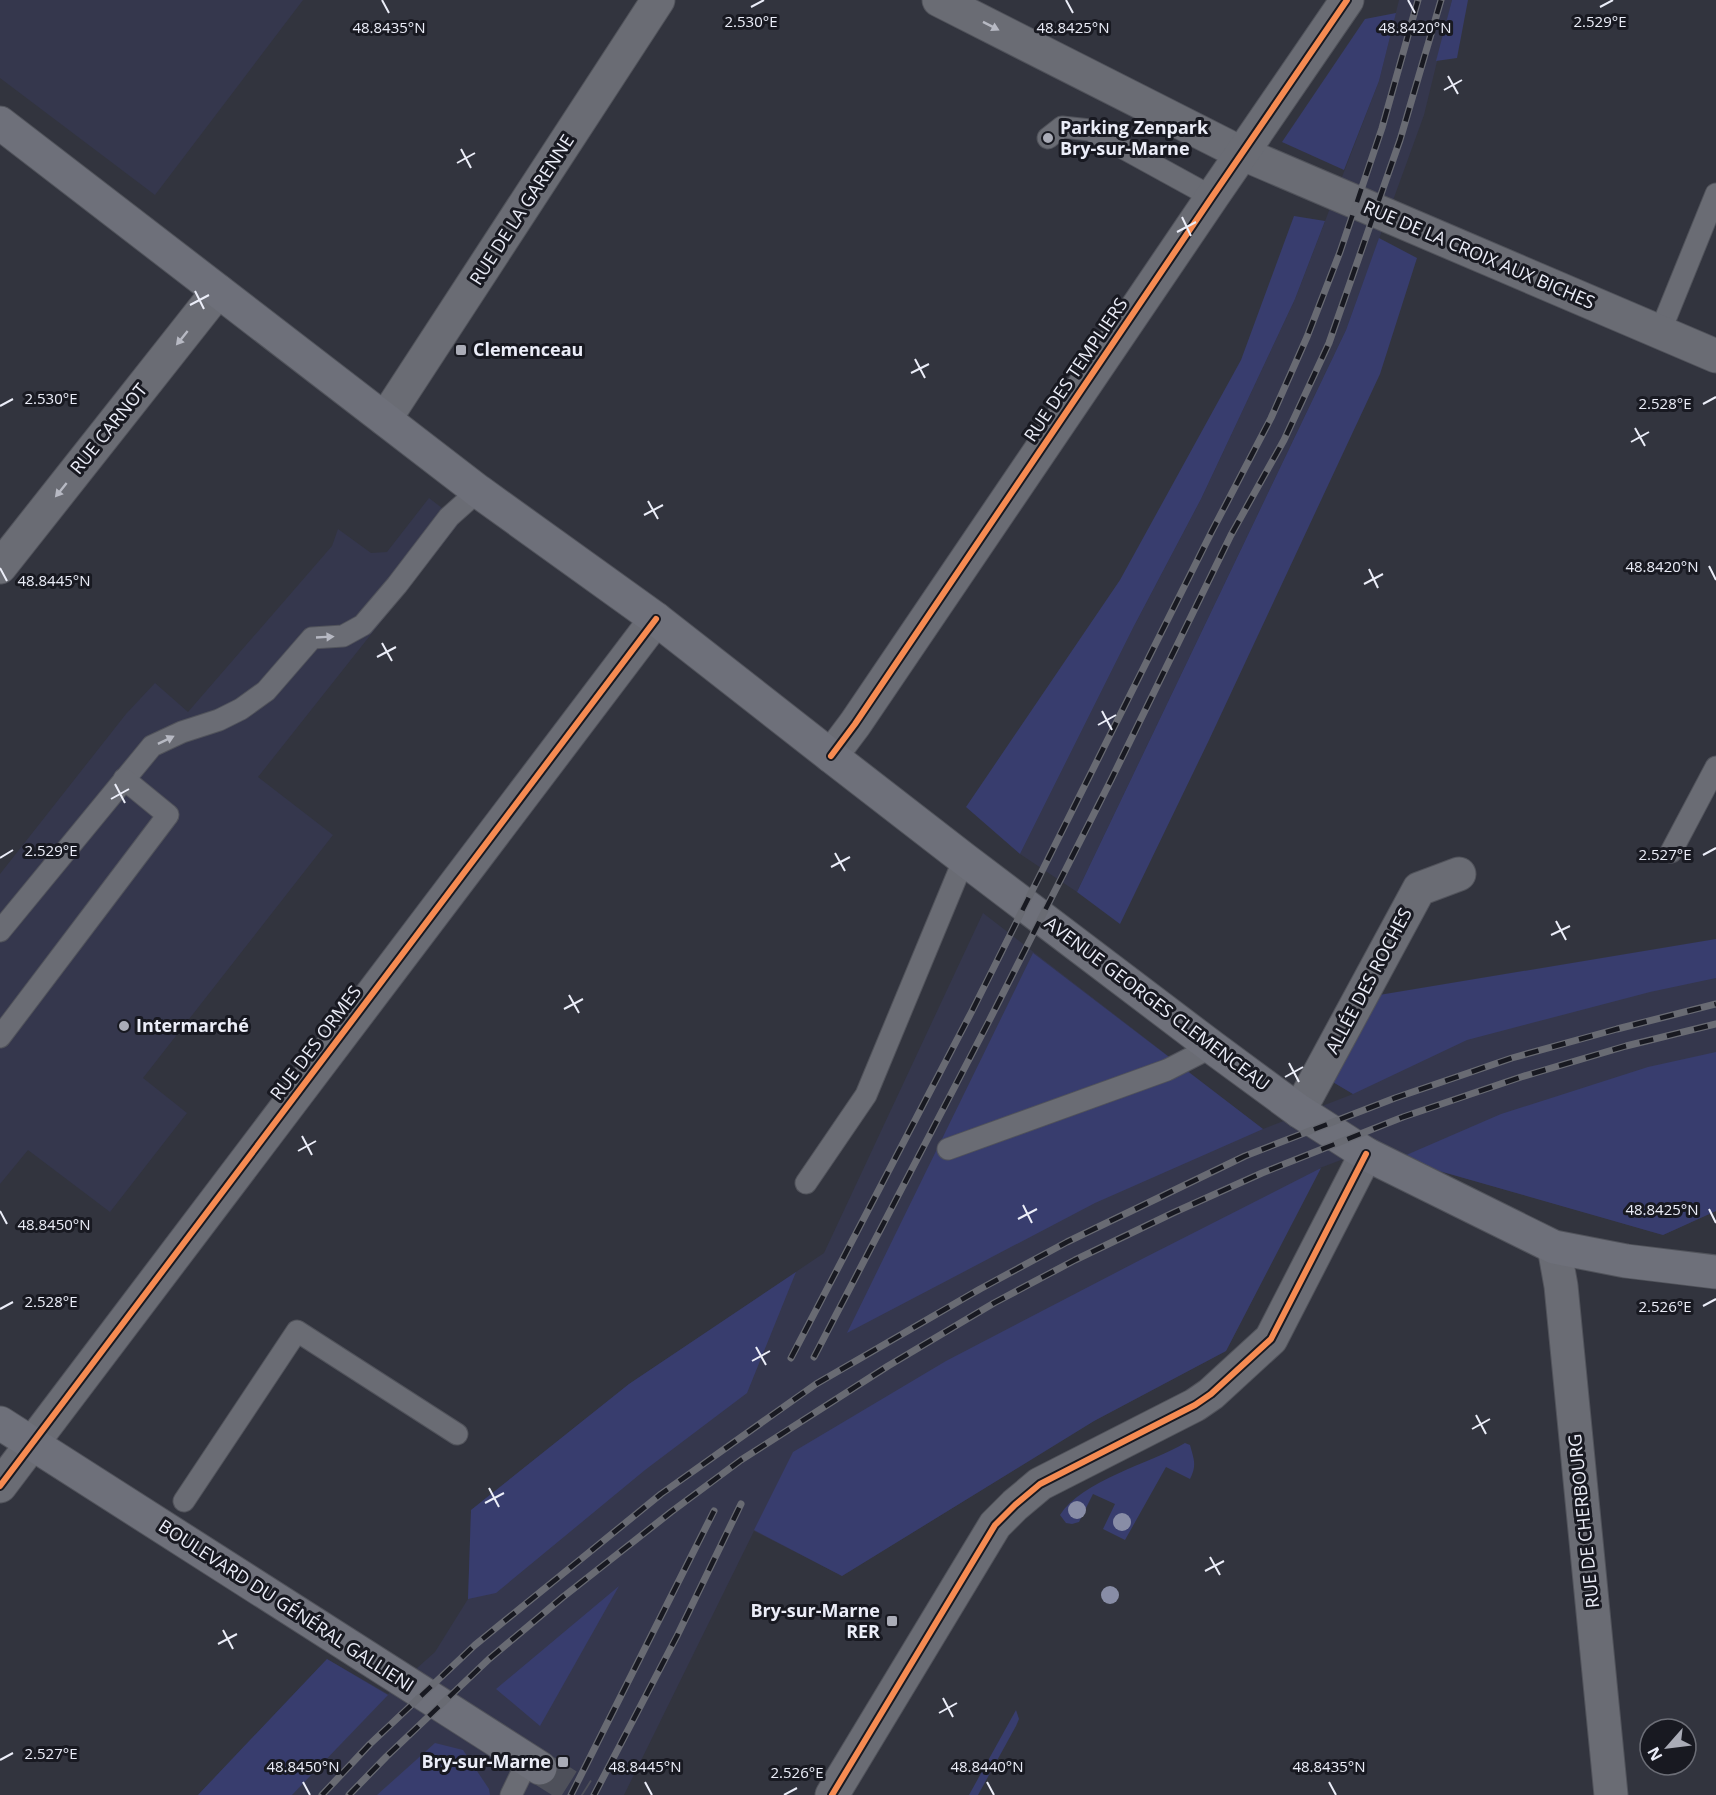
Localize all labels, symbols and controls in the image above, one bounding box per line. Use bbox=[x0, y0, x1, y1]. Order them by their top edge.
text: 2.530°E bbox=[724, 11, 778, 31]
text: 2.529°E bbox=[1573, 11, 1627, 31]
text: 48.8435°N bbox=[352, 17, 426, 37]
text: 48.8425°N bbox=[1036, 17, 1110, 37]
text: 48.8420°N bbox=[1378, 17, 1452, 37]
one-way arrow bbox=[982, 22, 999, 31]
place label: Parking Zenpark Bry-sur-Marne bbox=[1060, 115, 1209, 160]
street label: RUE DE LA GARENNE bbox=[463, 130, 579, 289]
marker: Parking Zenpark Bry-sur-Marne bbox=[1041, 131, 1055, 145]
street label: RUE DE LA CROIX AUX BICHES bbox=[1360, 194, 1599, 314]
street label: RUE DES TEMPLIERS bbox=[1018, 293, 1132, 446]
one-way arrow bbox=[177, 330, 189, 345]
place label: Clemenceau bbox=[473, 337, 583, 361]
marker: Clemenceau bbox=[454, 343, 468, 357]
street label: RUE CARNOT bbox=[64, 378, 152, 479]
text: 2.530°E bbox=[24, 388, 78, 408]
text: 2.528°E bbox=[1638, 393, 1692, 413]
one-way arrow bbox=[54, 482, 67, 498]
text: 48.8420°N bbox=[1625, 556, 1699, 576]
text: 48.8445°N bbox=[17, 570, 91, 590]
one-way arrow bbox=[315, 633, 334, 642]
one-way arrow bbox=[157, 735, 174, 744]
text: 2.529°E bbox=[24, 840, 78, 860]
text: 2.527°E bbox=[1638, 844, 1692, 864]
street label: ALLÉE DES ROCHES bbox=[1319, 903, 1417, 1058]
street label: AVENUE GEORGES CLEMENCEAU bbox=[1040, 911, 1275, 1096]
street label: RUE DES ORMES bbox=[264, 980, 366, 1105]
place label: Intermarché bbox=[136, 1013, 249, 1037]
marker: Intermarché bbox=[117, 1019, 131, 1033]
text: 48.8425°N bbox=[1625, 1199, 1699, 1219]
text: 48.8450°N bbox=[17, 1214, 91, 1234]
text: 2.528°E bbox=[24, 1291, 78, 1311]
text: 2.526°E bbox=[1638, 1296, 1692, 1316]
street label: RUE DE CHERBOURG bbox=[1562, 1433, 1604, 1610]
street label: BOULEVARD DU GÉNÉRAL GALLIENI bbox=[154, 1513, 419, 1697]
place label: Bry-sur-Marne RER bbox=[750, 1598, 880, 1643]
marker: Bry-sur-Marne RER bbox=[885, 1614, 899, 1628]
north arrow bbox=[1638, 1717, 1698, 1777]
text: 2.527°E bbox=[24, 1743, 78, 1763]
text: N bbox=[1642, 1743, 1668, 1765]
place label: Bry-sur-Marne bbox=[421, 1749, 551, 1773]
marker: Bry-sur-Marne bbox=[556, 1755, 570, 1769]
text: 48.8450°N bbox=[266, 1756, 340, 1776]
text: 48.8445°N bbox=[608, 1756, 682, 1776]
text: 48.8440°N bbox=[950, 1756, 1024, 1776]
text: 48.8435°N bbox=[1292, 1756, 1366, 1776]
text: 2.526°E bbox=[770, 1762, 824, 1782]

